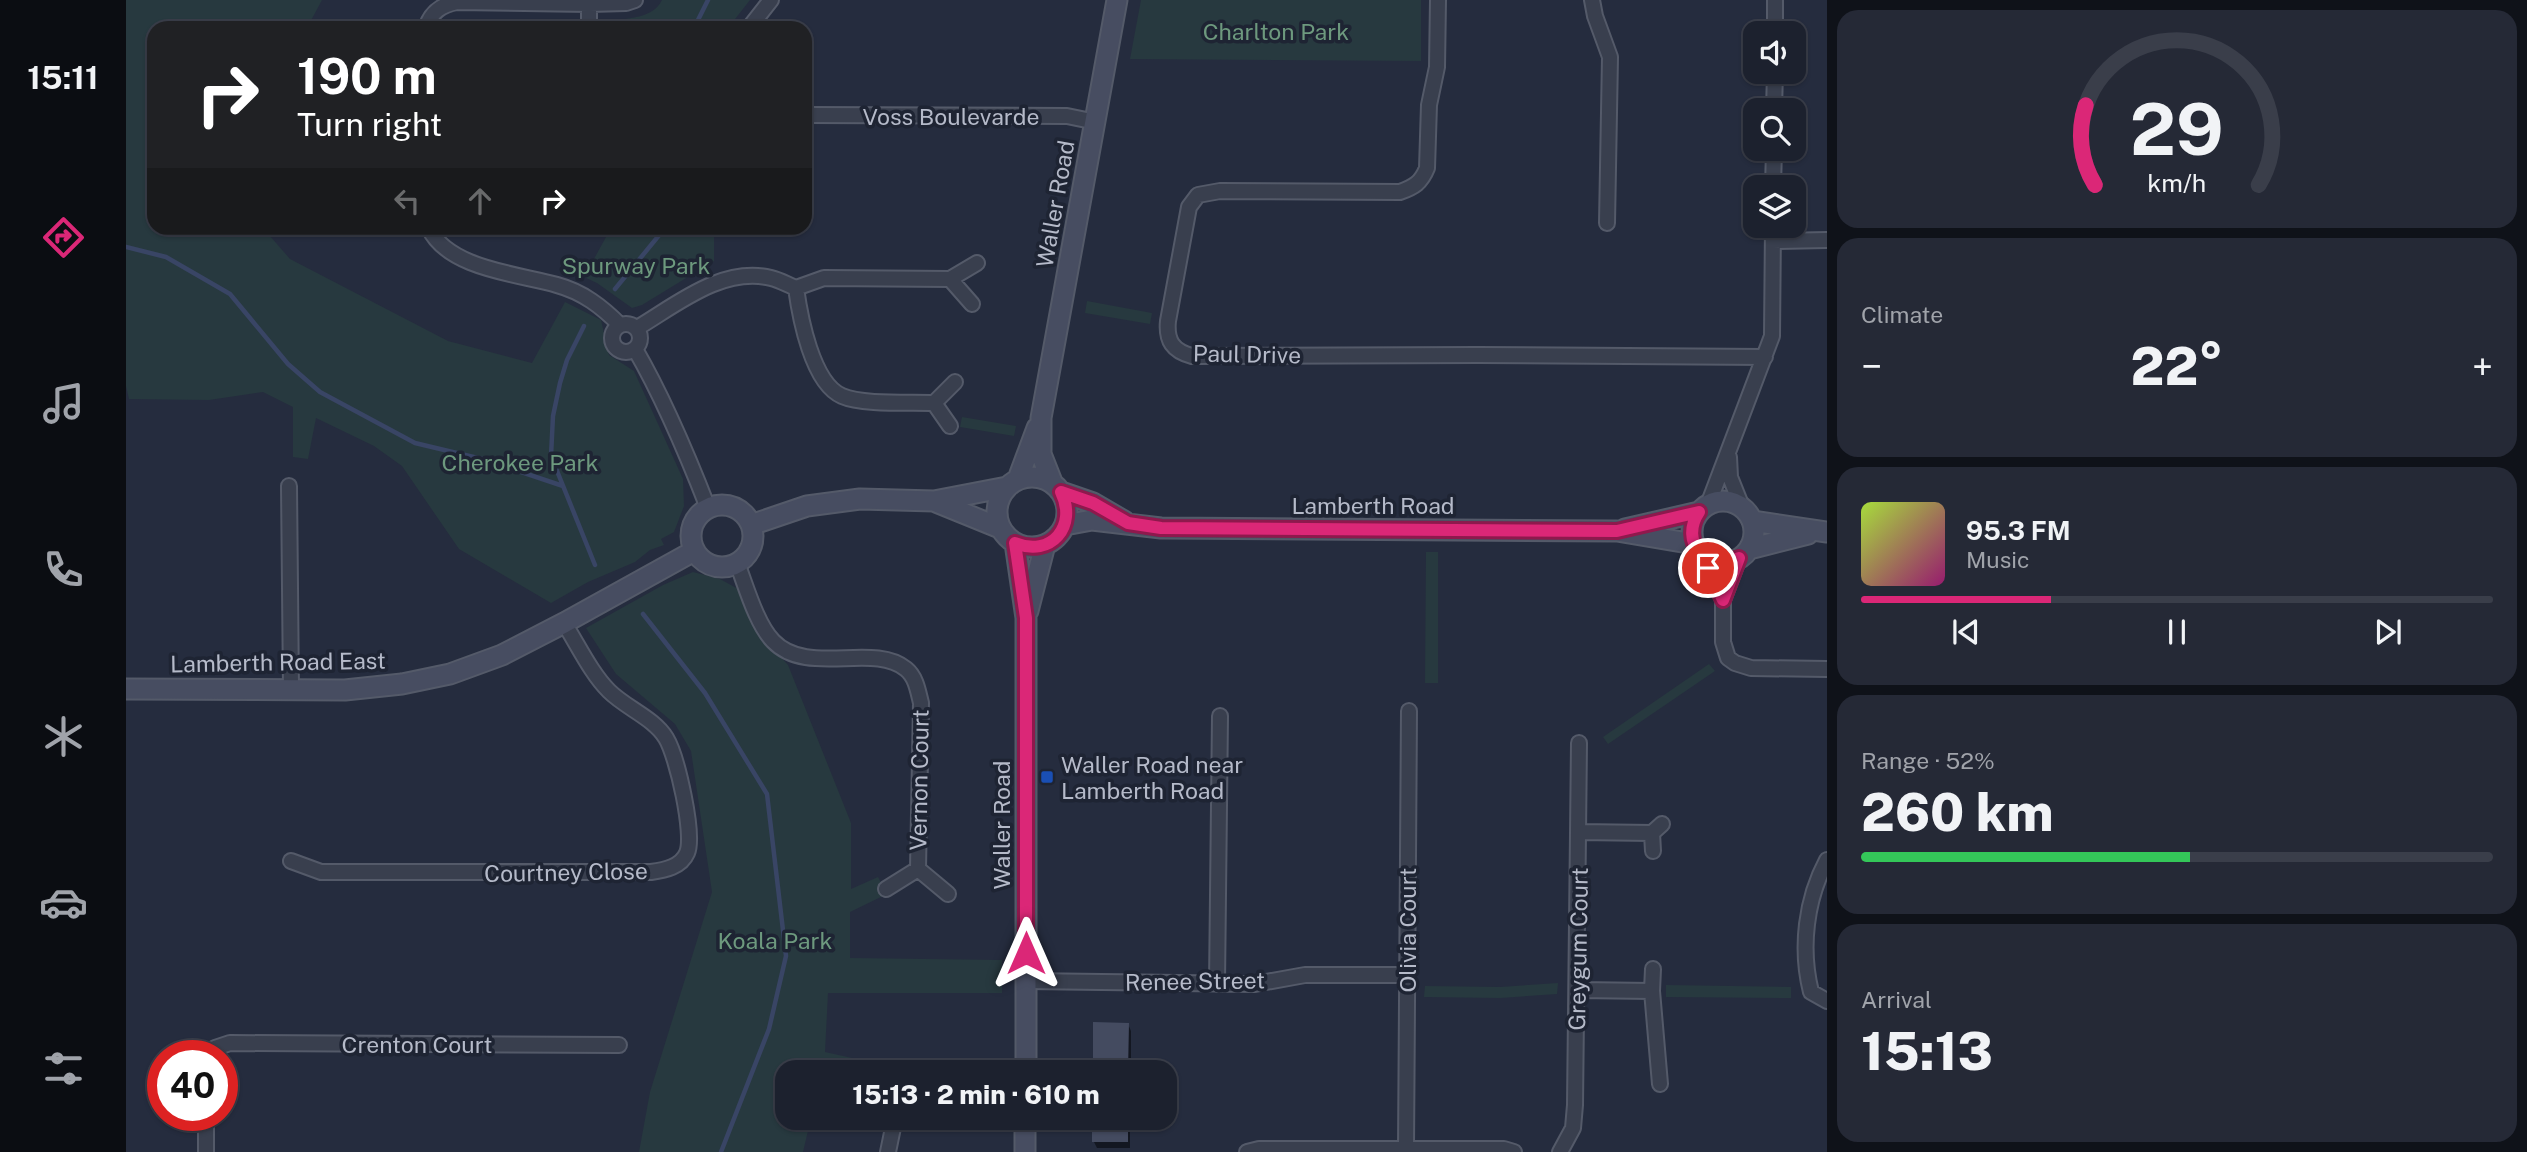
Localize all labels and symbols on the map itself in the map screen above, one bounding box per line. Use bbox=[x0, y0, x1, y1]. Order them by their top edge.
park label: Charlton Park bbox=[1203, 18, 1349, 45]
street label: Voss Boulevarde bbox=[863, 103, 1039, 130]
street label: Waller Road bbox=[1031, 138, 1079, 270]
park label: Spurway Park bbox=[562, 252, 710, 279]
street label: Paul Drive bbox=[1193, 340, 1301, 368]
park label: Cherokee Park bbox=[442, 449, 599, 476]
street label: Lamberth Road bbox=[1291, 492, 1455, 519]
pin bbox=[1678, 538, 1738, 598]
street label: Lamberth Road East bbox=[170, 647, 386, 677]
street label: Vernon Court bbox=[904, 709, 934, 851]
place label: Waller Road near Lamberth Road bbox=[1061, 751, 1243, 804]
street label: Waller Road bbox=[988, 761, 1015, 889]
marker: Waller Road near Lamberth Road bbox=[1039, 769, 1055, 785]
street label: Courtney Close bbox=[484, 857, 648, 887]
street label: Greygum Court bbox=[1563, 867, 1593, 1031]
street label: Olivia Court bbox=[1394, 868, 1421, 992]
position arrow bbox=[989, 916, 1063, 990]
park label: Koala Park bbox=[718, 927, 832, 954]
street label: Renee Street bbox=[1125, 966, 1265, 996]
street label: Crenton Court bbox=[342, 1031, 492, 1058]
speed limit sign: 40 bbox=[147, 1040, 238, 1131]

